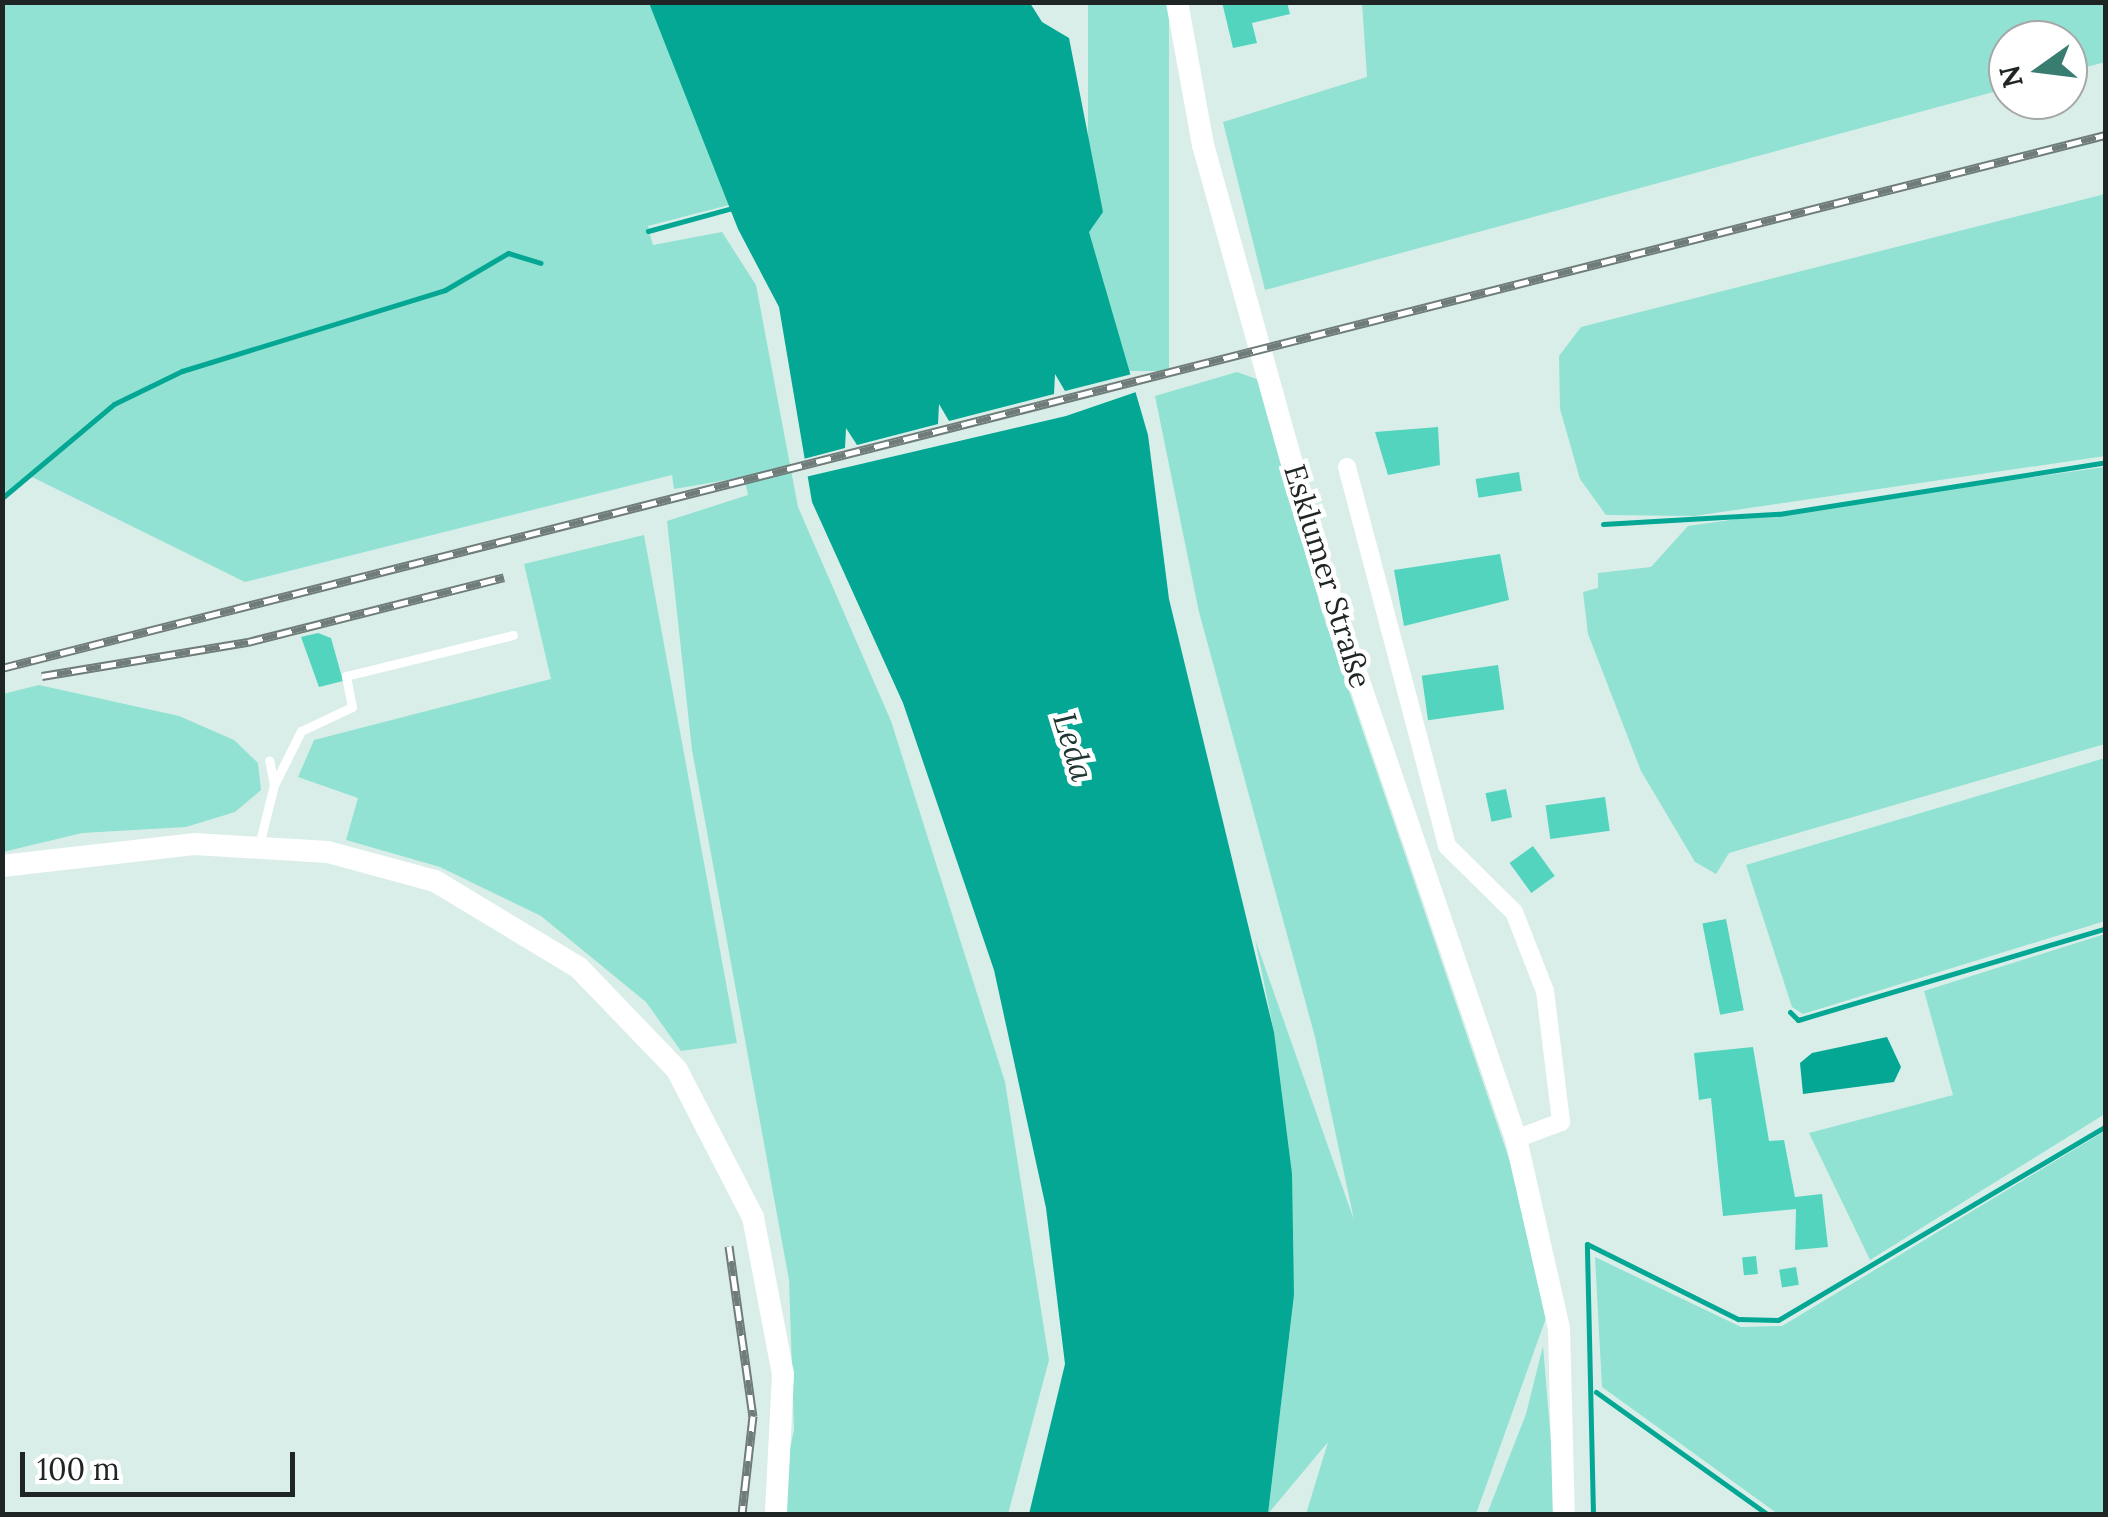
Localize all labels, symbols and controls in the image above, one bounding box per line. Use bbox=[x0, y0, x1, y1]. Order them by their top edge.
north arrow bbox=[1988, 20, 2088, 120]
text: N bbox=[1991, 62, 2031, 92]
street label: Esklumer Straße bbox=[1277, 460, 1379, 692]
water label: Leda bbox=[1045, 708, 1101, 786]
scale bar bbox=[25, 1432, 300, 1494]
text: 100 m bbox=[37, 1450, 120, 1488]

